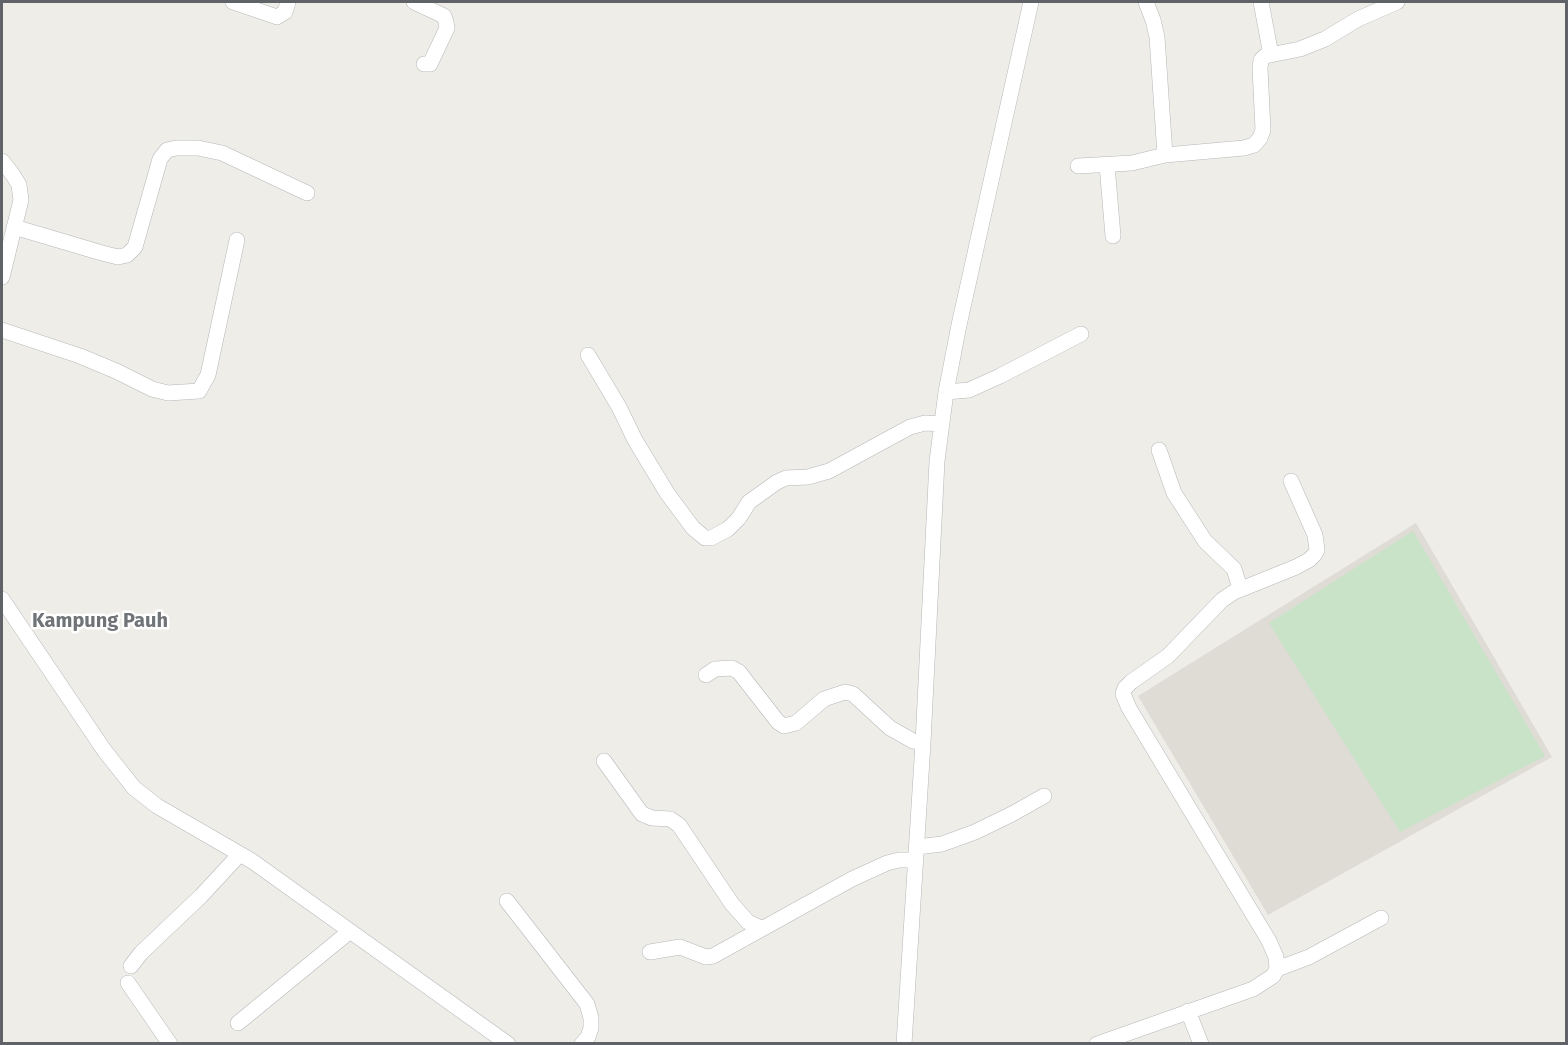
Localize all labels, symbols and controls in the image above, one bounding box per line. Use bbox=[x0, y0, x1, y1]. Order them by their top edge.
district label: Kampung Pauh bbox=[32, 609, 168, 633]

